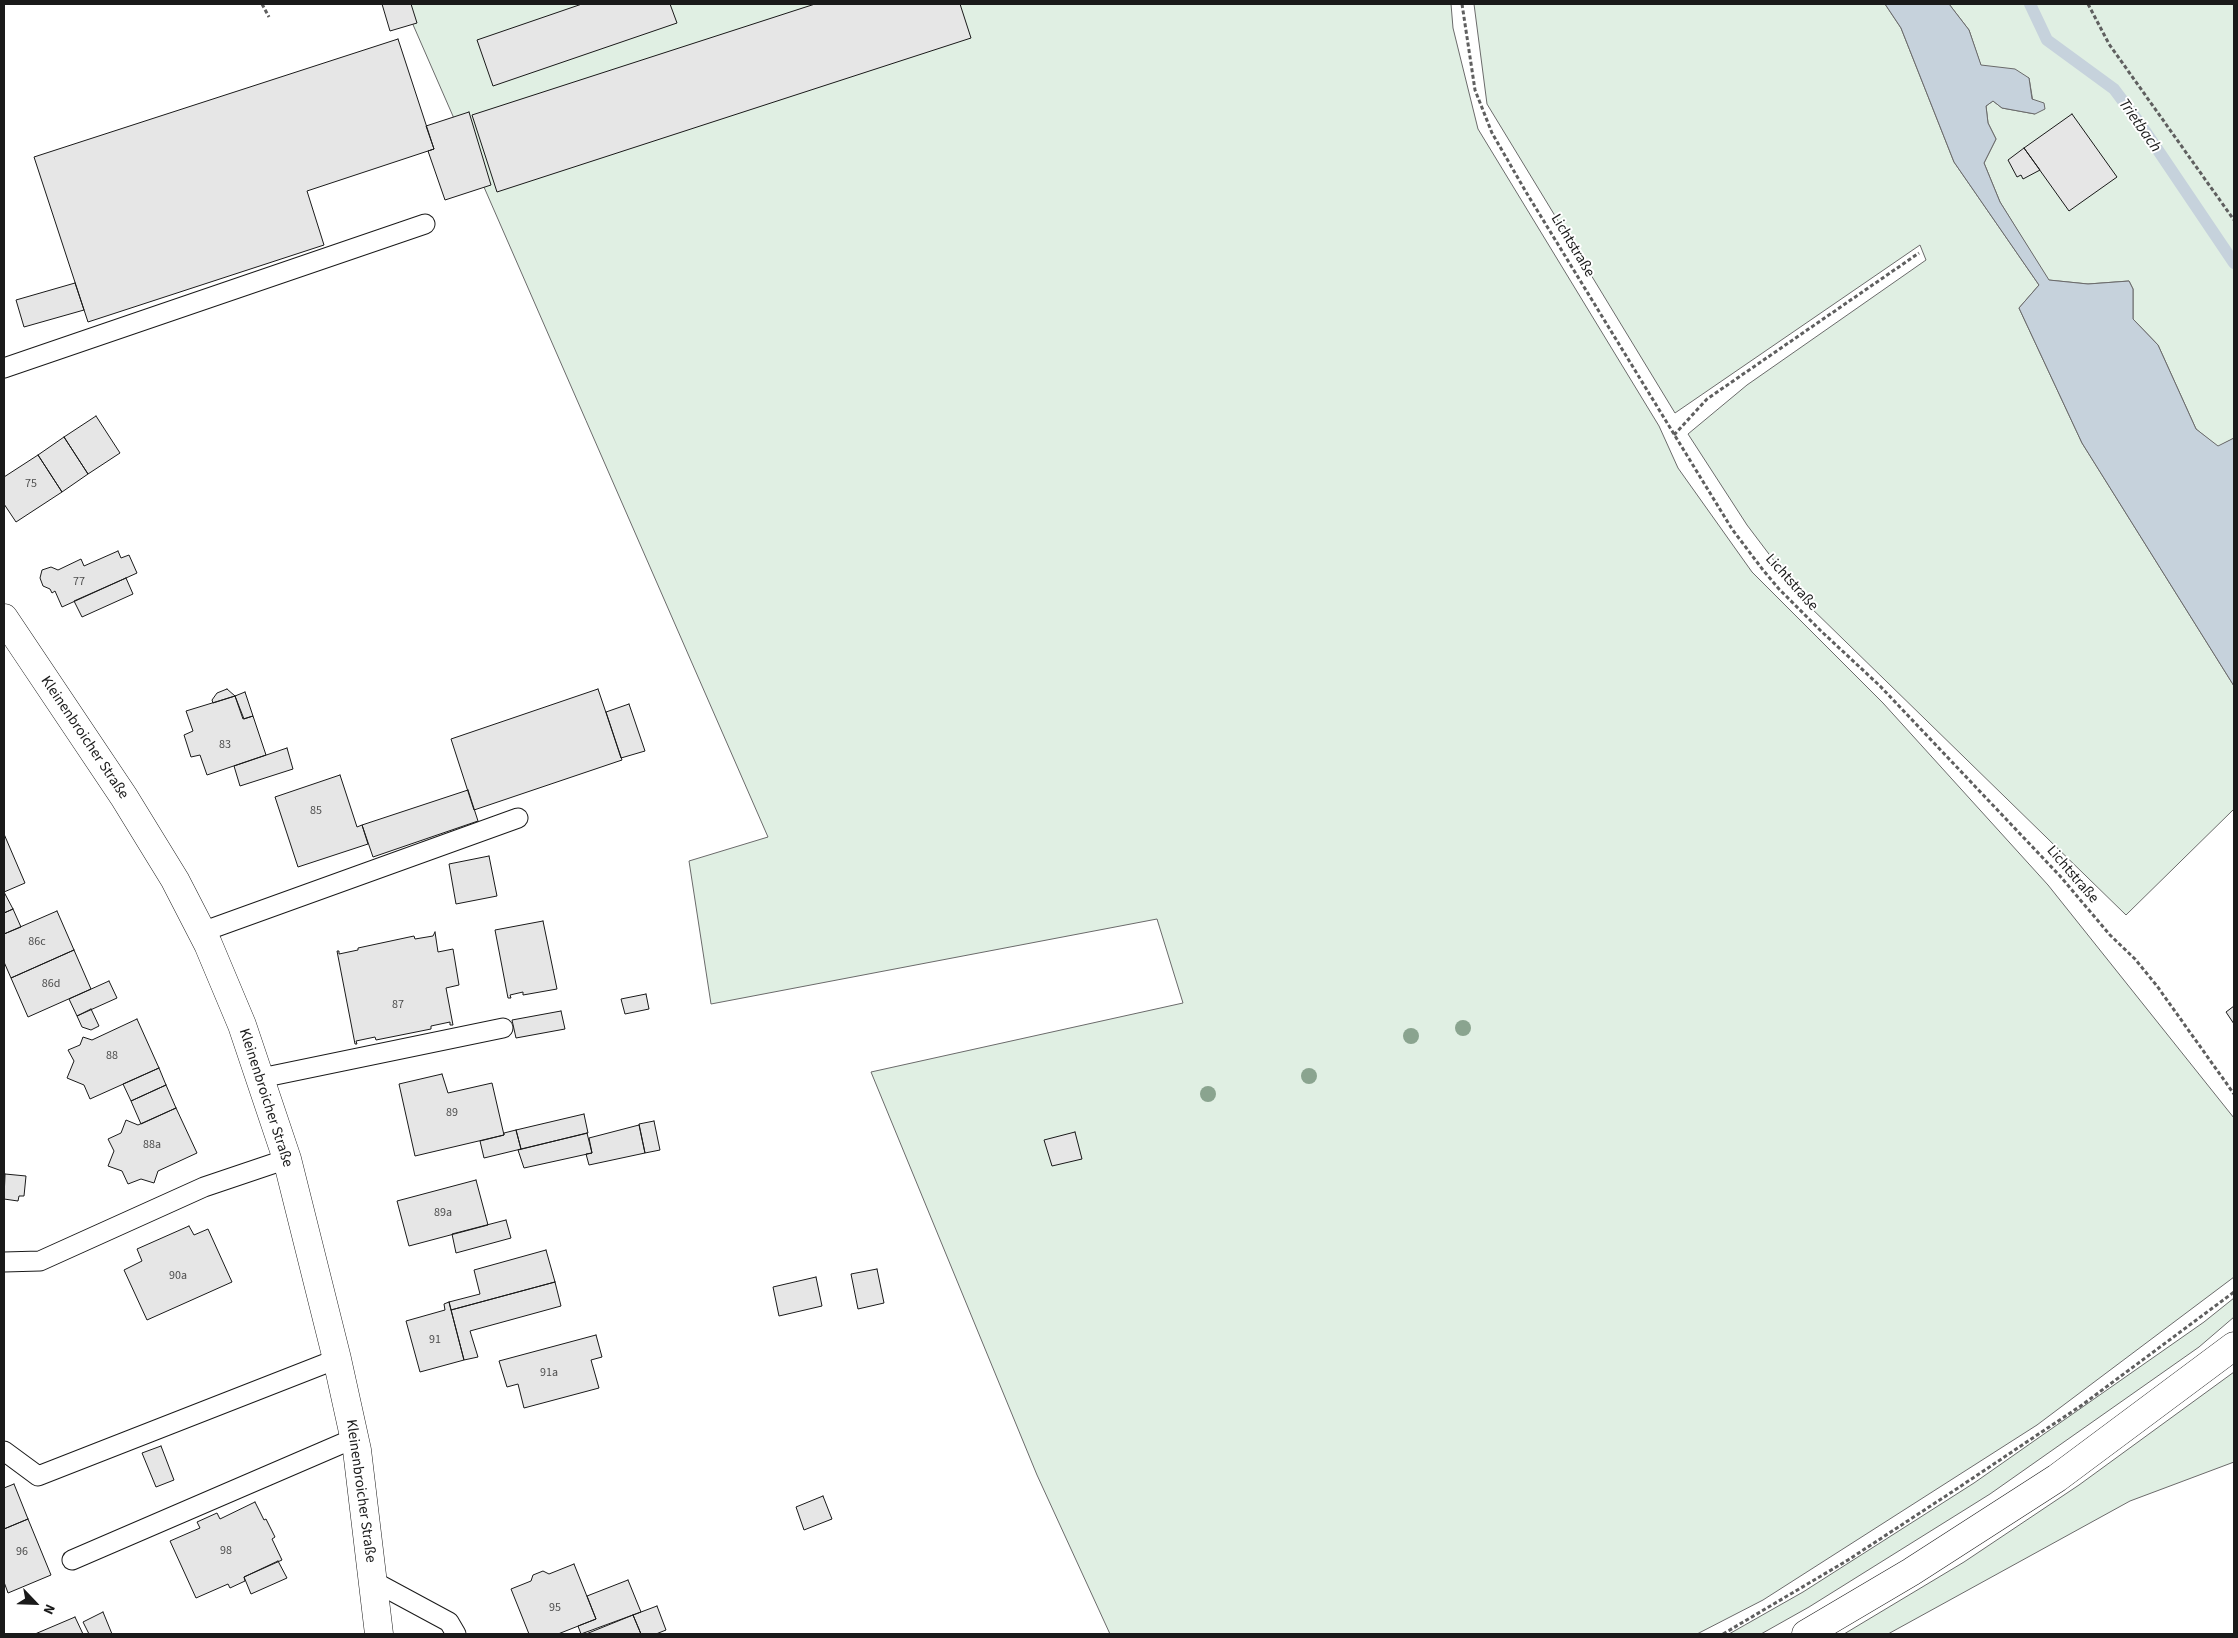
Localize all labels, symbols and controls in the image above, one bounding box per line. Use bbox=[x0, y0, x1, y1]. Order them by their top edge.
water label: Trietbach bbox=[2114, 95, 2164, 157]
street label: Lichtstraße bbox=[1546, 211, 1598, 281]
house number: 75 bbox=[25, 477, 37, 491]
street label: Lichtstraße bbox=[1761, 551, 1821, 615]
house number: 77 bbox=[73, 575, 85, 589]
street label: Kleinenbroicher Straße bbox=[36, 673, 132, 803]
house number: 83 bbox=[219, 738, 231, 752]
house number: 85 bbox=[310, 804, 322, 818]
street label: Lichtstraße bbox=[2042, 843, 2102, 907]
house number: 86c bbox=[28, 935, 46, 949]
house number: 86d bbox=[42, 977, 60, 991]
house number: 87 bbox=[392, 998, 404, 1012]
street label: Kleinenbroicher Straße bbox=[234, 1026, 296, 1170]
house number: 88 bbox=[106, 1049, 118, 1063]
house number: 89 bbox=[446, 1106, 458, 1120]
house number: 88a bbox=[143, 1138, 161, 1152]
house number: 89a bbox=[434, 1206, 452, 1220]
house number: 90a bbox=[169, 1269, 187, 1283]
house number: 91 bbox=[429, 1333, 441, 1347]
house number: 91a bbox=[540, 1366, 558, 1380]
street label: Kleinenbroicher Straße bbox=[341, 1418, 379, 1564]
house number: 98 bbox=[220, 1544, 232, 1558]
house number: 96 bbox=[16, 1545, 28, 1559]
north arrow bbox=[10, 1578, 60, 1628]
text: N bbox=[38, 1601, 60, 1617]
house number: 95 bbox=[549, 1601, 561, 1615]

